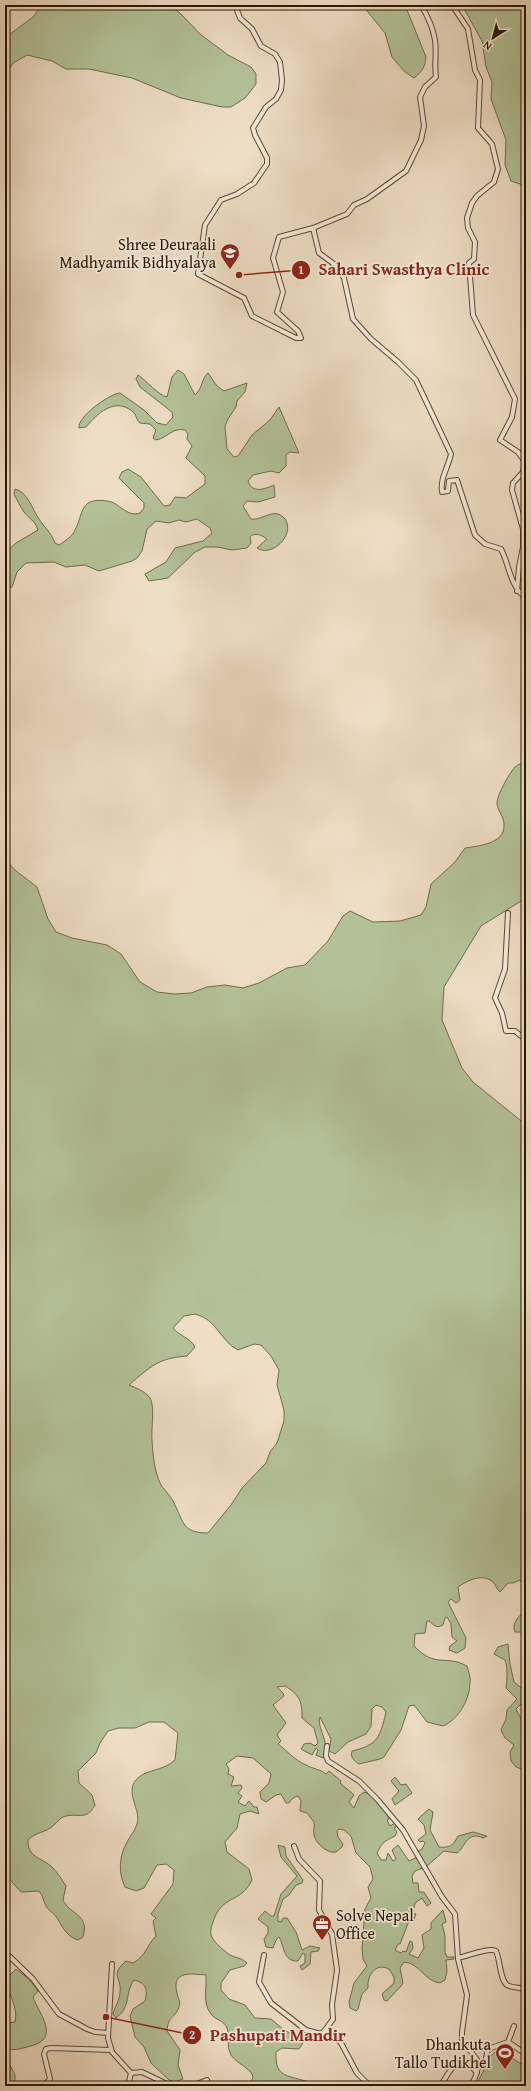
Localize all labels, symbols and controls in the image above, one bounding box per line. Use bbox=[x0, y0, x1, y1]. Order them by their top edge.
north arrow bbox=[473, 18, 513, 58]
text: N bbox=[479, 37, 495, 55]
place label: Shree Deuraali Madhyamik Bidhyalaya bbox=[60, 232, 217, 274]
school or university icon: Shree Deuraali Madhyamik Bidhyalaya bbox=[219, 242, 241, 270]
callout: Sahari Swasthya Clinic bbox=[291, 255, 498, 284]
text: Sahari Swasthya Clinic bbox=[319, 256, 490, 281]
text: 1 bbox=[298, 261, 304, 278]
place label: Solve Nepal Office bbox=[336, 1903, 414, 1945]
office icon: Solve Nepal Office bbox=[311, 1913, 333, 1941]
callout: Pashupati Mandir bbox=[182, 2021, 354, 2050]
text: Pashupati Mandir bbox=[210, 2022, 346, 2047]
text: 2 bbox=[189, 2026, 195, 2043]
place label: Dhankuta Tallo Tudikhel bbox=[395, 2032, 492, 2074]
sports icon: Dhankuta Tallo Tudikhel bbox=[494, 2042, 516, 2070]

